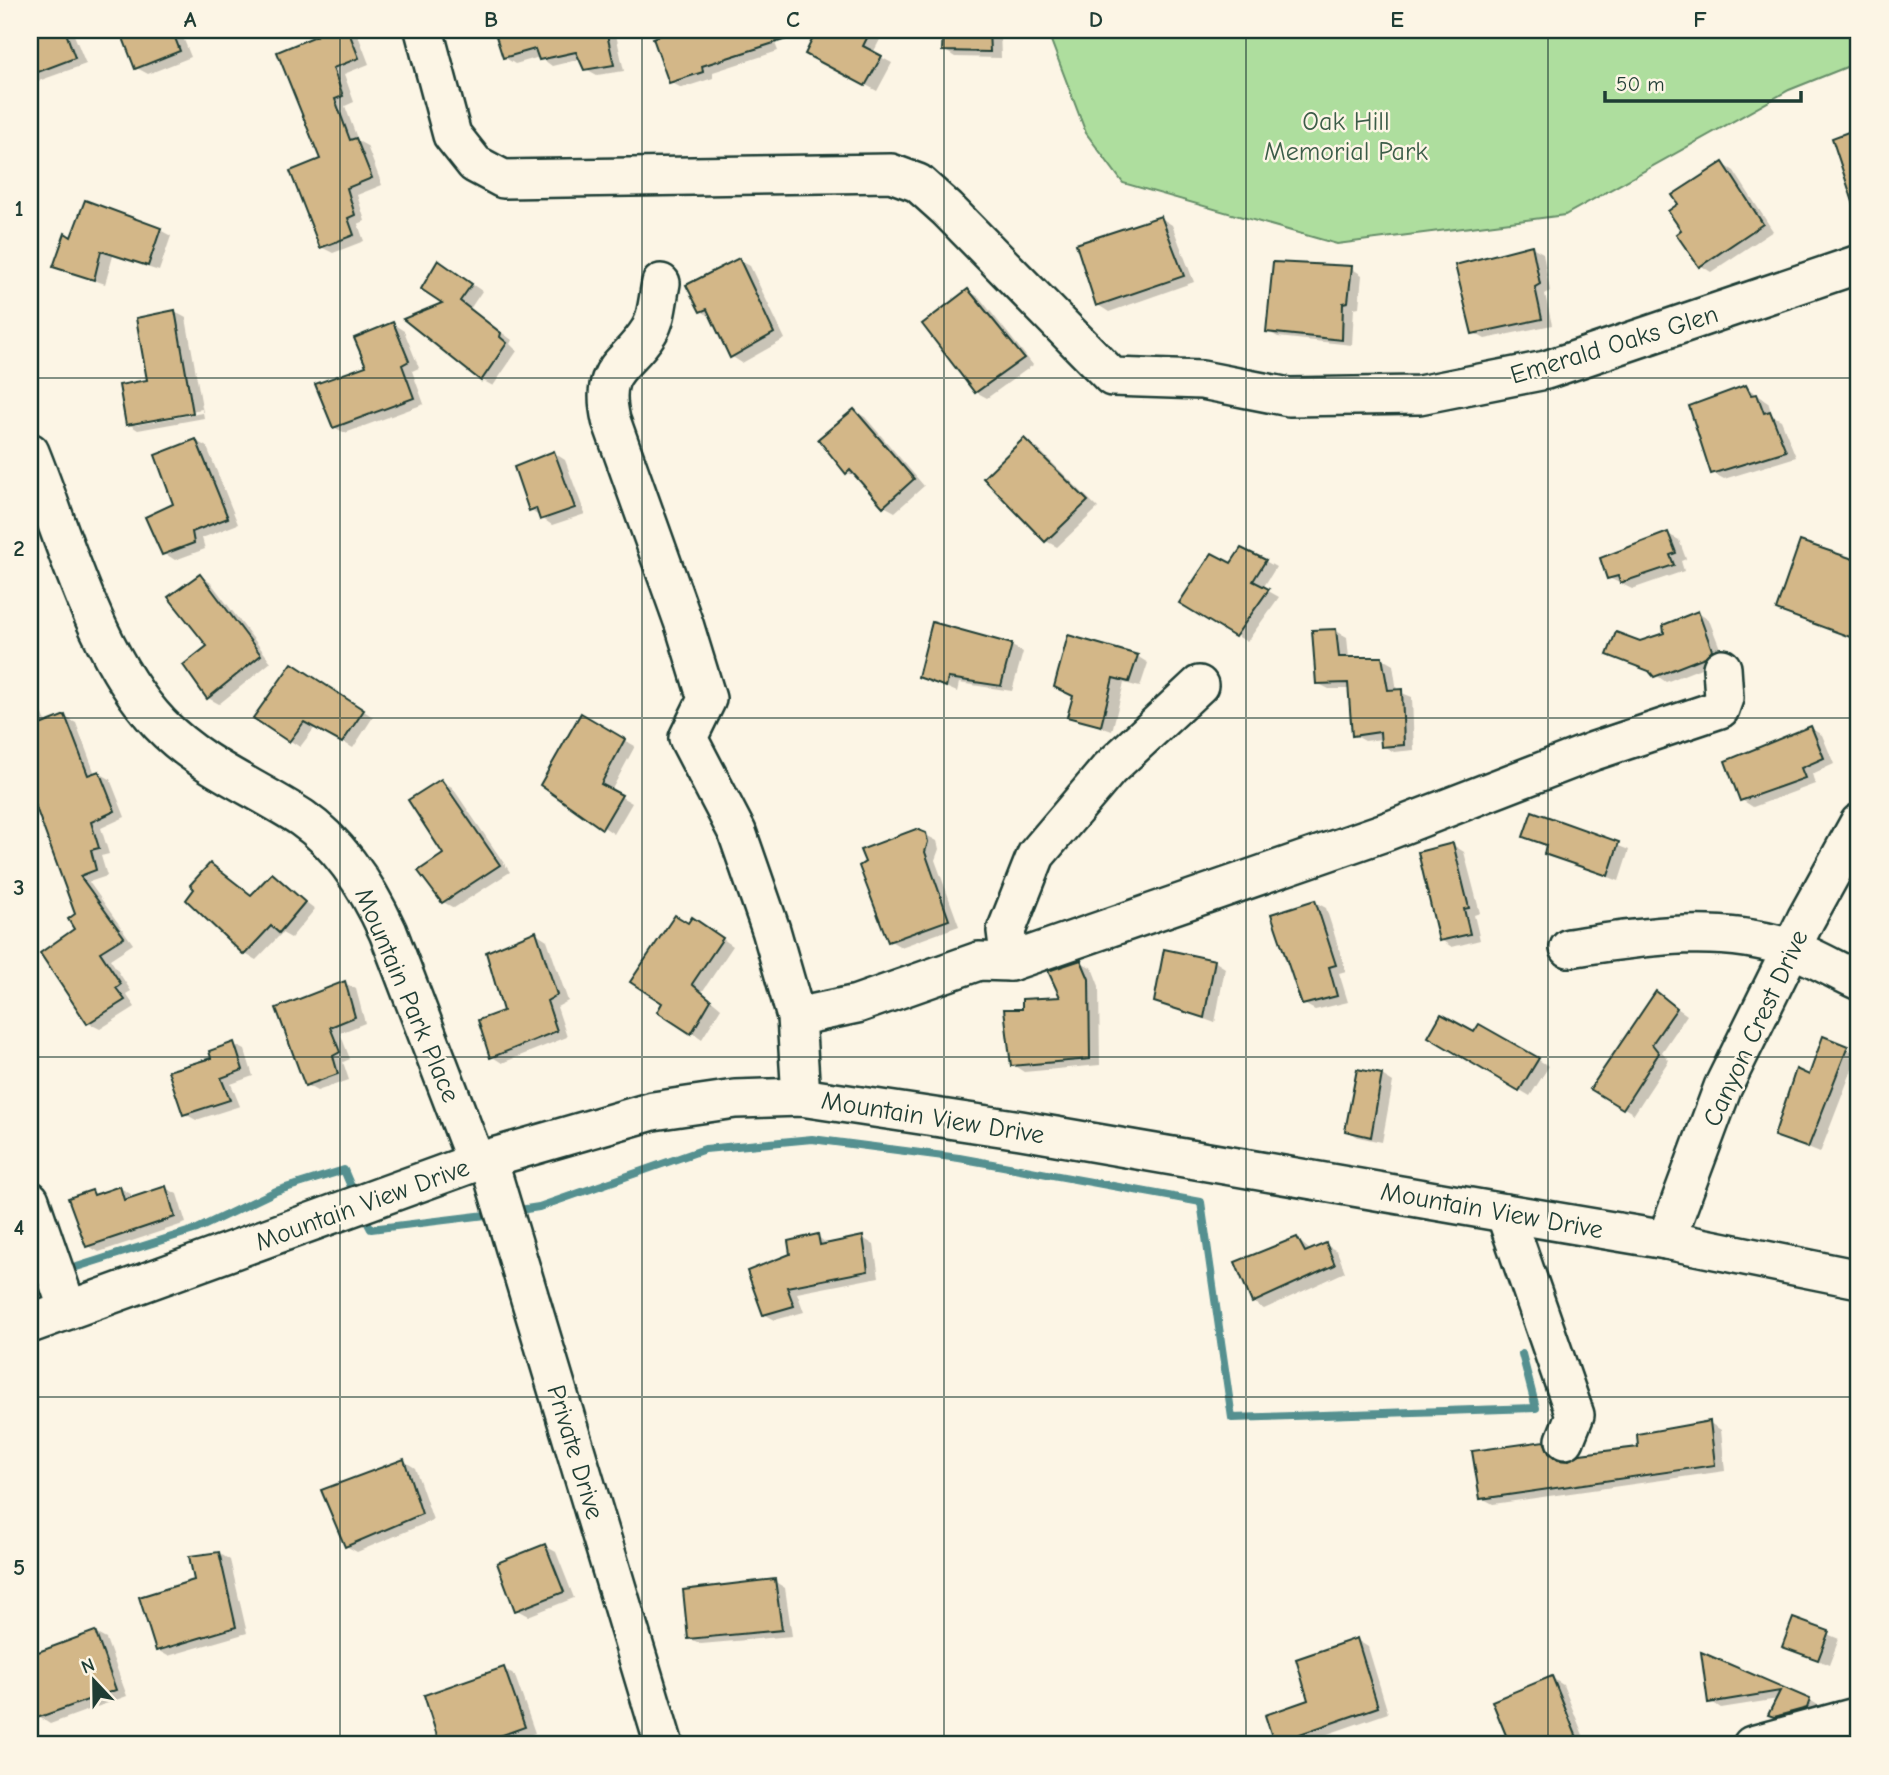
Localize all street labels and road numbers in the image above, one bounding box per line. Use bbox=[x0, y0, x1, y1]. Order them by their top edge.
street label: Emerald Oaks Glen bbox=[1507, 299, 1722, 391]
street label: Mountain Park Place bbox=[348, 884, 466, 1107]
street label: Canyon Crest Drive bbox=[1697, 925, 1815, 1132]
street label: Mountain View Drive bbox=[819, 1086, 1046, 1150]
street label: Mountain View Drive bbox=[251, 1152, 473, 1258]
street label: Mountain View Drive bbox=[1378, 1177, 1605, 1245]
street label: Private Drive bbox=[540, 1381, 610, 1523]

